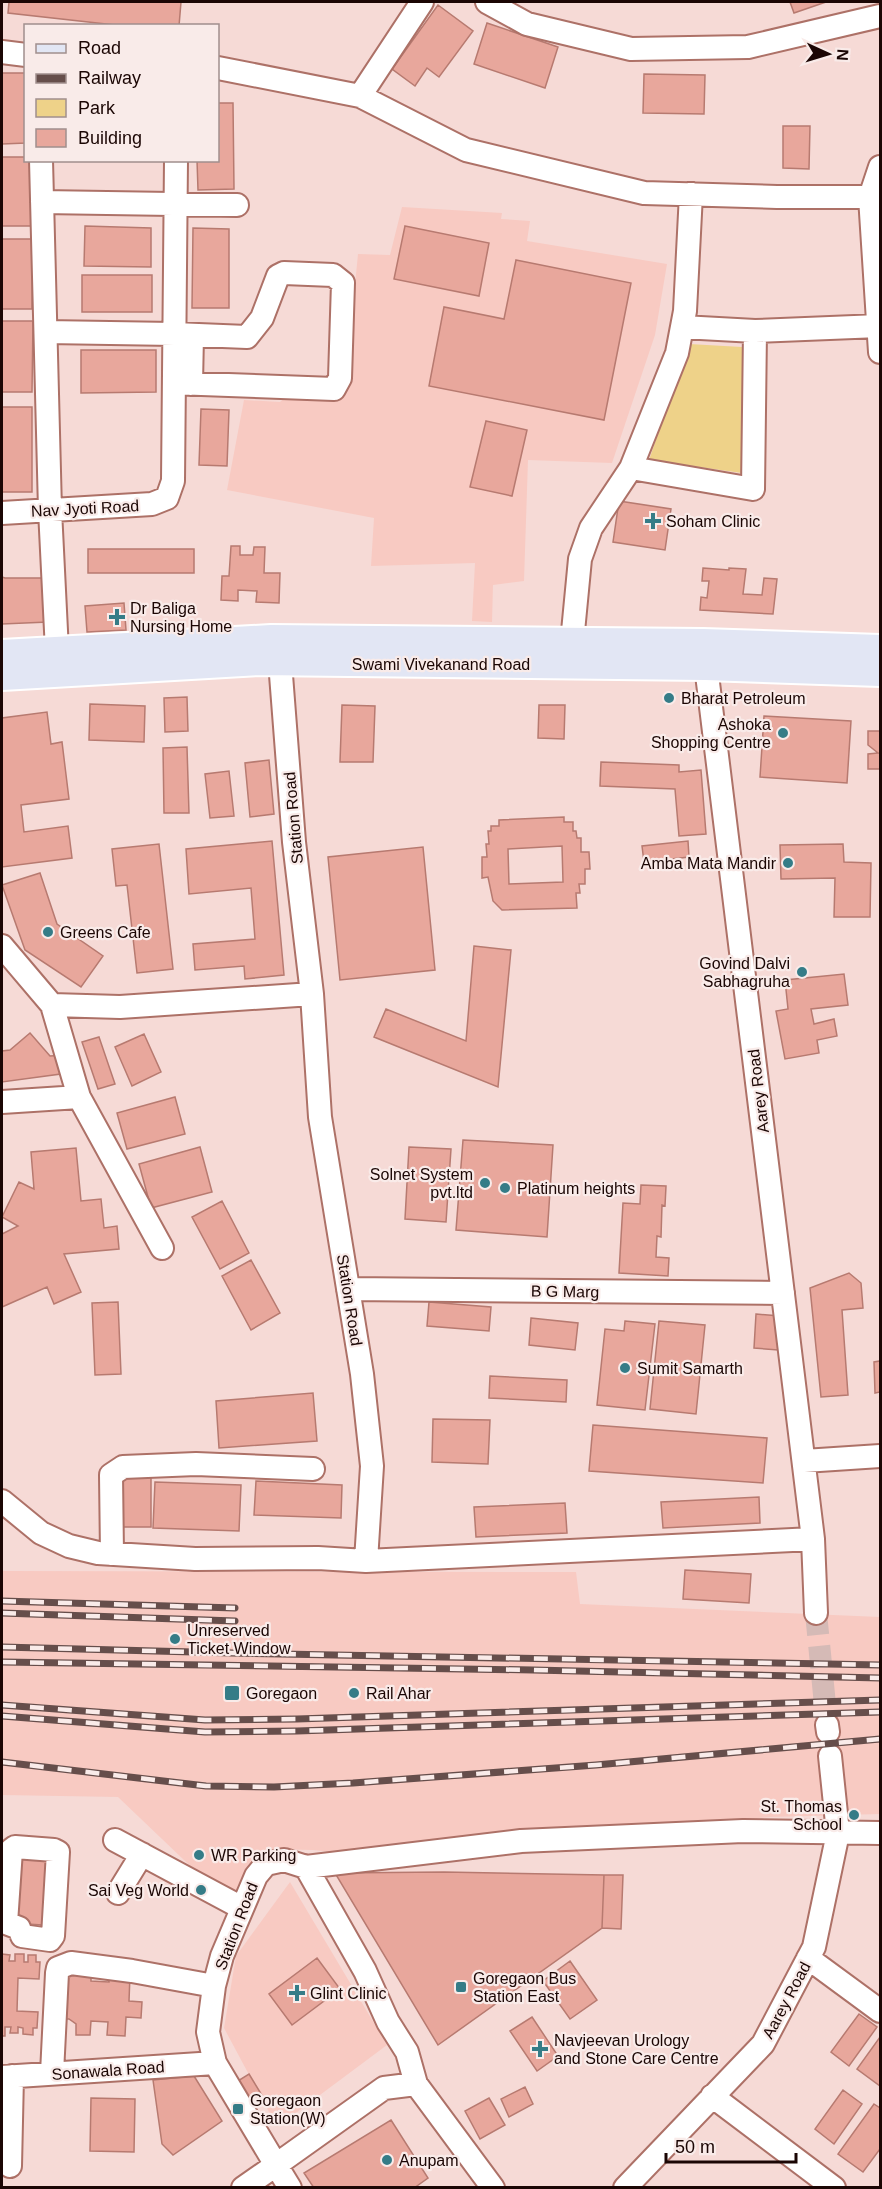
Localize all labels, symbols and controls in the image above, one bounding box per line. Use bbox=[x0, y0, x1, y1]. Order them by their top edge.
legend bbox=[24, 24, 219, 162]
north arrow bbox=[798, 24, 858, 84]
text: Road bbox=[78, 38, 121, 58]
text: N bbox=[834, 49, 851, 61]
text: Railway bbox=[78, 68, 141, 88]
text: Park bbox=[78, 98, 116, 118]
text: Building bbox=[78, 128, 142, 148]
street label: Nav Jyoti Road bbox=[30, 497, 140, 520]
marker: Soham Clinic bbox=[644, 512, 662, 530]
place label: Soham Clinic bbox=[666, 513, 760, 530]
place label: Dr Baliga Nursing Home bbox=[130, 600, 232, 635]
marker: Dr Baliga Nursing Home bbox=[108, 608, 126, 626]
street label: Swami Vivekanand Road bbox=[352, 656, 530, 673]
place label: Bharat Petroleum bbox=[681, 690, 806, 707]
marker: Bharat Petroleum bbox=[662, 691, 676, 705]
place label: Ashoka Shopping Centre bbox=[651, 716, 771, 751]
marker: Ashoka Shopping Centre bbox=[776, 726, 790, 740]
street label: Station Road bbox=[281, 771, 306, 865]
place label: Amba Mata Mandir bbox=[641, 855, 777, 872]
marker: Amba Mata Mandir bbox=[781, 856, 795, 870]
place label: Greens Cafe bbox=[60, 924, 151, 941]
marker: Greens Cafe bbox=[41, 925, 55, 939]
place label: Govind Dalvi Sabhagruha bbox=[699, 955, 790, 990]
marker: Govind Dalvi Sabhagruha bbox=[795, 965, 809, 979]
street label: Aarey Road bbox=[745, 1048, 772, 1134]
place label: Solnet System pvt.ltd bbox=[370, 1166, 473, 1201]
marker: Solnet System pvt.ltd bbox=[478, 1176, 492, 1190]
place label: Platinum heights bbox=[517, 1180, 635, 1197]
marker: Platinum heights bbox=[498, 1181, 512, 1195]
street label: Station Road bbox=[334, 1253, 365, 1347]
street label: B G Marg bbox=[531, 1282, 599, 1301]
place label: Sumit Samarth bbox=[637, 1360, 743, 1377]
marker: Sumit Samarth bbox=[618, 1361, 632, 1375]
place label: Unreserved Ticket Window bbox=[187, 1622, 291, 1657]
marker: Unreserved Ticket Window bbox=[168, 1632, 182, 1646]
marker: Goregaon bbox=[223, 1684, 241, 1702]
place label: Goregaon bbox=[246, 1685, 317, 1702]
place label: Rail Ahar bbox=[366, 1685, 432, 1702]
marker: Rail Ahar bbox=[347, 1686, 361, 1700]
place label: St. Thomas School bbox=[760, 1798, 842, 1833]
marker: St. Thomas School bbox=[847, 1808, 861, 1822]
place label: WR Parking bbox=[211, 1847, 296, 1864]
marker: WR Parking bbox=[192, 1848, 206, 1862]
street label: Station Road bbox=[212, 1880, 261, 1972]
place label: Sai Veg World bbox=[88, 1882, 189, 1899]
marker: Sai Veg World bbox=[194, 1883, 208, 1897]
street label: Aarey Road bbox=[759, 1959, 814, 2042]
place label: Goregaon Bus Station East bbox=[473, 1970, 576, 2005]
marker: Goregaon Bus Station East bbox=[454, 1980, 468, 1994]
marker: Glint Clinic bbox=[288, 1984, 306, 2002]
place label: Glint Clinic bbox=[310, 1985, 386, 2002]
place label: Navjeevan Urology and Stone Care Centre bbox=[554, 2032, 719, 2067]
marker: Navjeevan Urology and Stone Care Centre bbox=[531, 2040, 549, 2058]
street label: Sonawala Road bbox=[51, 2058, 165, 2083]
place label: Goregaon Station(W) bbox=[250, 2092, 326, 2127]
marker: Goregaon Station(W) bbox=[231, 2102, 245, 2116]
scale bar bbox=[666, 2126, 796, 2164]
text: 50 m bbox=[675, 2137, 715, 2157]
place label: Anupam bbox=[399, 2152, 459, 2169]
marker: Anupam bbox=[380, 2153, 394, 2167]

